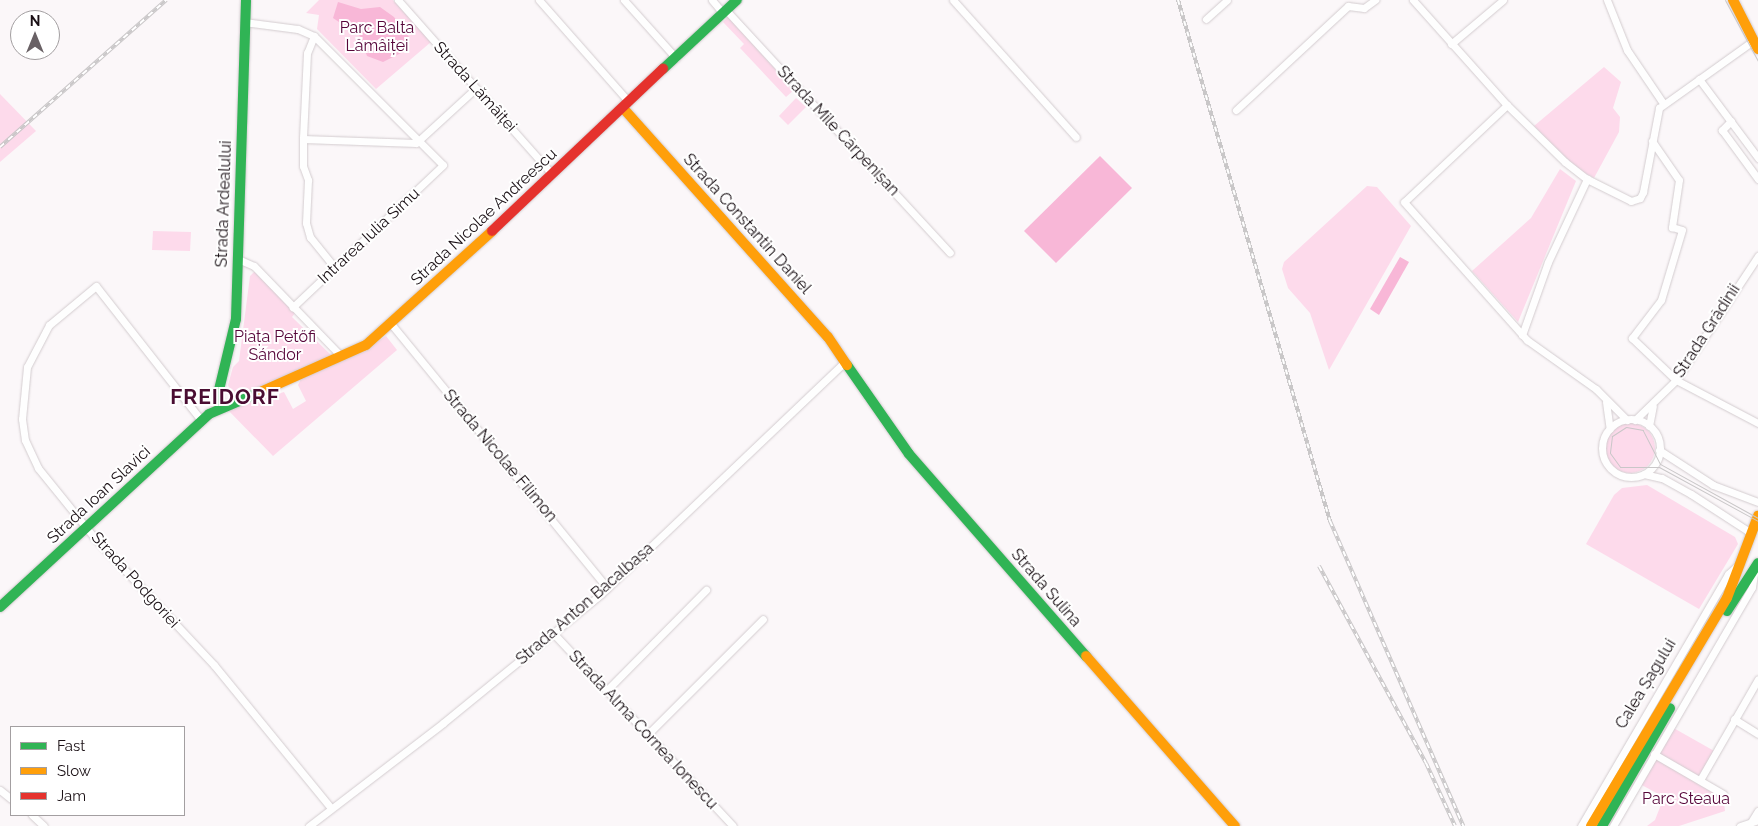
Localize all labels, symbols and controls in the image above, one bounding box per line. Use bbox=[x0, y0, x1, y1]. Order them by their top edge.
north arrow bbox=[10, 10, 60, 60]
text: N bbox=[30, 13, 40, 29]
park label: Parc Balta Lămâiței bbox=[340, 18, 414, 56]
street label: Strada Lămâiței bbox=[429, 38, 521, 136]
street label: Strada Mile Cărpenișan bbox=[773, 62, 903, 200]
street label: Strada Ardealului bbox=[212, 140, 236, 268]
street label: Strada Nicolae Andreescu bbox=[407, 144, 561, 290]
street label: Strada Constantin Daniel bbox=[679, 150, 815, 298]
street label: Intrarea Iulia Simu bbox=[314, 184, 424, 288]
street label: Strada Grădinii bbox=[1670, 281, 1744, 381]
park label: Piața Petőfi Sándor bbox=[234, 327, 316, 365]
district label: FREIDORF bbox=[169, 384, 281, 410]
street label: Strada Nicolae Filimon bbox=[439, 386, 561, 526]
street label: Strada Ioan Slavici bbox=[43, 442, 155, 548]
street label: Strada Podgoriei bbox=[87, 528, 183, 632]
street label: Strada Anton Bacalbașa bbox=[512, 539, 658, 669]
street label: Strada Sulina bbox=[1007, 545, 1085, 631]
street label: Calea Șagului bbox=[1612, 636, 1680, 732]
street label: Strada Alma Cornea Ionescu bbox=[564, 647, 722, 813]
legend bbox=[10, 726, 185, 816]
text: Fast bbox=[57, 737, 85, 755]
text: Slow bbox=[57, 762, 91, 780]
text: Jam bbox=[57, 787, 86, 805]
park label: Parc Steaua bbox=[1642, 789, 1730, 809]

